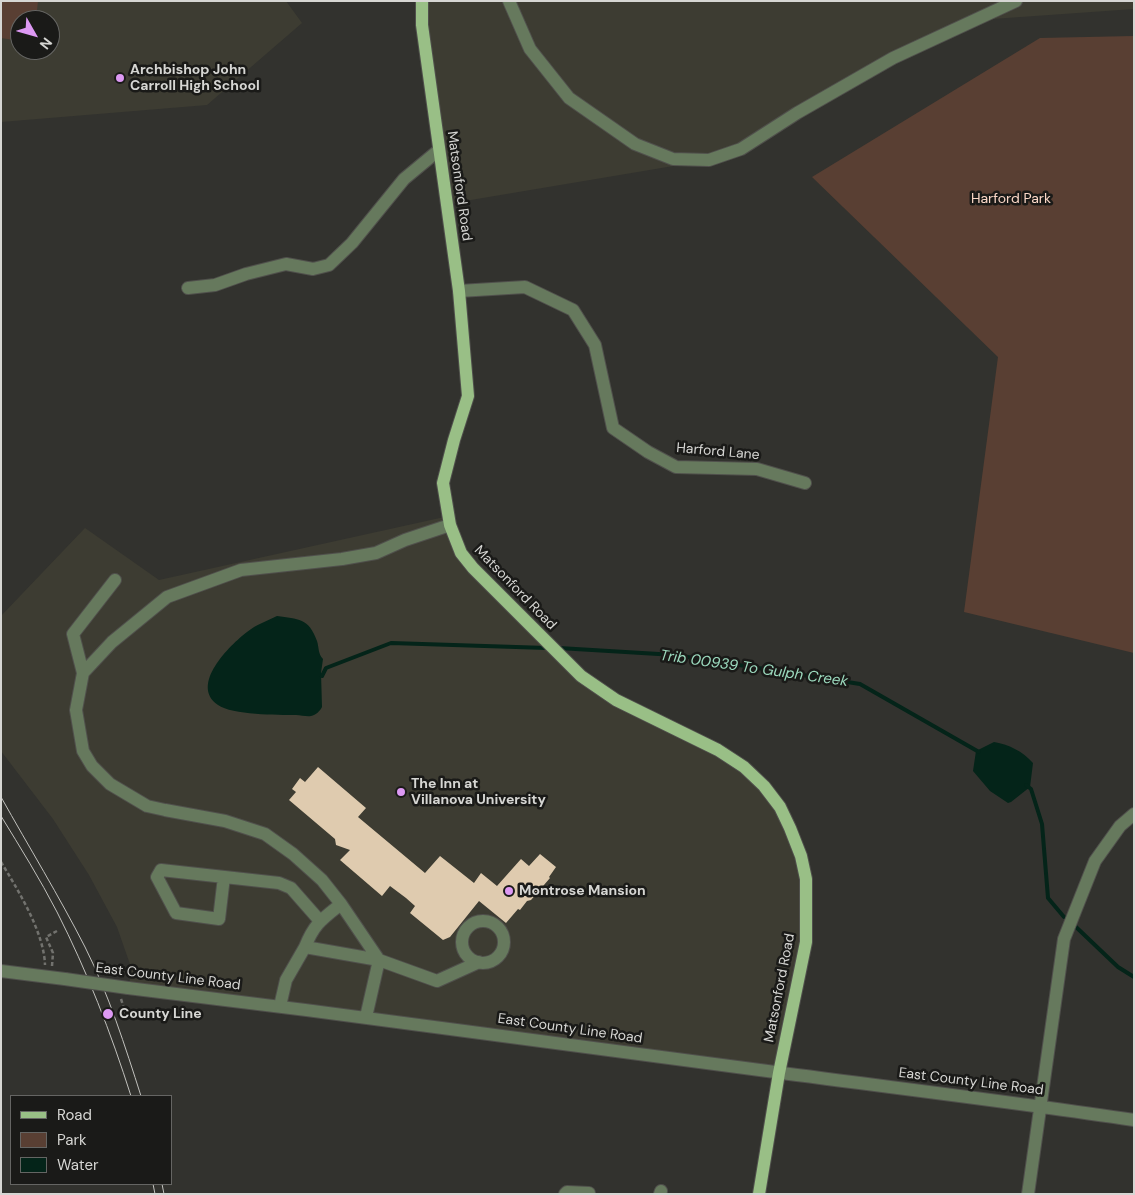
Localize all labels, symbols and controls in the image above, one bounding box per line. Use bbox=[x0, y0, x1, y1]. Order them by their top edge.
north arrow bbox=[10, 10, 60, 60]
text: N bbox=[36, 34, 56, 53]
place label: Archbishop John Carroll High School bbox=[130, 62, 260, 94]
marker: Archbishop John Carroll High School bbox=[114, 72, 126, 84]
street label: Matsonford Road bbox=[443, 130, 475, 242]
park label: Harford Park bbox=[971, 191, 1051, 207]
street label: Harford Lane bbox=[676, 440, 760, 464]
street label: Matsonford Road bbox=[470, 542, 560, 634]
water label: Trib 00939 To Gulph Creek bbox=[659, 647, 849, 691]
place label: The Inn at Villanova University bbox=[411, 776, 546, 809]
marker: The Inn at Villanova University bbox=[395, 786, 407, 798]
place label: Montrose Mansion bbox=[519, 883, 646, 899]
marker: Montrose Mansion bbox=[503, 885, 515, 897]
street label: Matsonford Road bbox=[761, 932, 799, 1044]
street label: East County Line Road bbox=[95, 960, 241, 994]
place label: County Line bbox=[119, 1006, 202, 1022]
marker: County Line bbox=[101, 1007, 115, 1021]
street label: East County Line Road bbox=[497, 1011, 643, 1047]
street label: East County Line Road bbox=[898, 1065, 1044, 1099]
legend bbox=[10, 1095, 172, 1185]
text: Road bbox=[57, 1105, 92, 1125]
text: Park bbox=[57, 1130, 87, 1150]
text: Water bbox=[57, 1155, 98, 1175]

